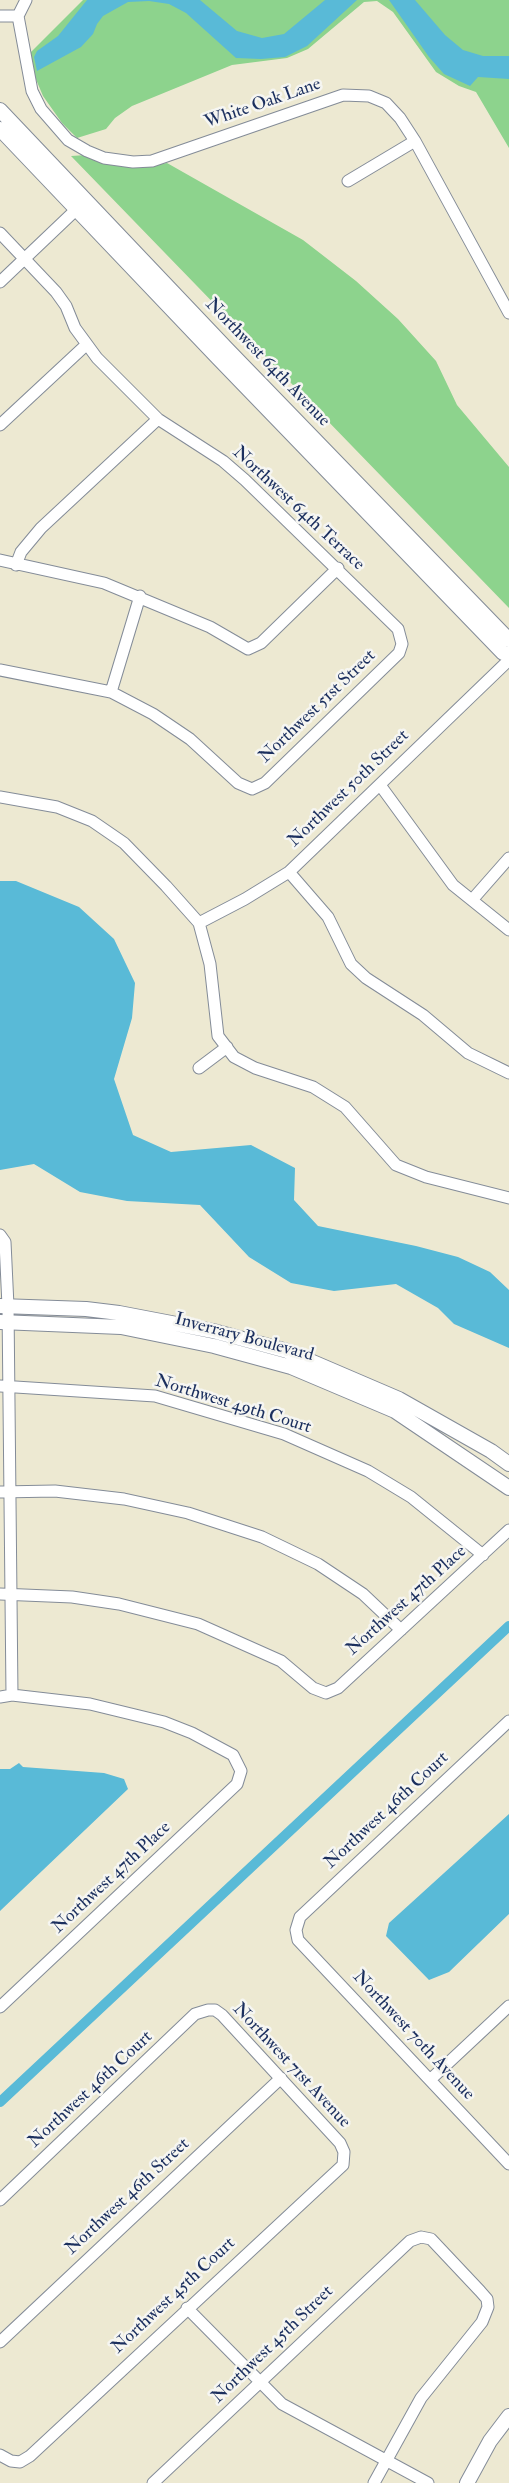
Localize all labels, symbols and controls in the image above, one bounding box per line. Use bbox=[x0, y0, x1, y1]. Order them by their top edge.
street label: White Oak Lane bbox=[202, 74, 324, 134]
street label: Northwest 64th Avenue bbox=[200, 294, 334, 432]
street label: Northwest 64th Terrace bbox=[228, 442, 368, 576]
street label: Northwest 51st Street bbox=[255, 646, 381, 768]
street label: Northwest 50th Street bbox=[284, 726, 414, 852]
street label: Inverrary Boulevard bbox=[172, 1309, 316, 1367]
street label: Northwest 49th Court bbox=[152, 1371, 314, 1439]
street label: Northwest 47th Place bbox=[342, 1541, 472, 1661]
street label: Northwest 46th Court bbox=[320, 1748, 454, 1874]
street label: Northwest 47th Place bbox=[48, 1817, 176, 1939]
street label: Northwest 70th Avenue bbox=[347, 1967, 479, 2105]
street label: Northwest 71st Avenue bbox=[228, 1999, 354, 2133]
street label: Northwest 46th Court bbox=[24, 2027, 158, 2153]
street label: Northwest 46th Street bbox=[62, 2134, 194, 2260]
street label: Northwest 45th Court bbox=[108, 2233, 240, 2359]
street label: Northwest 45th Street bbox=[208, 2281, 338, 2409]

